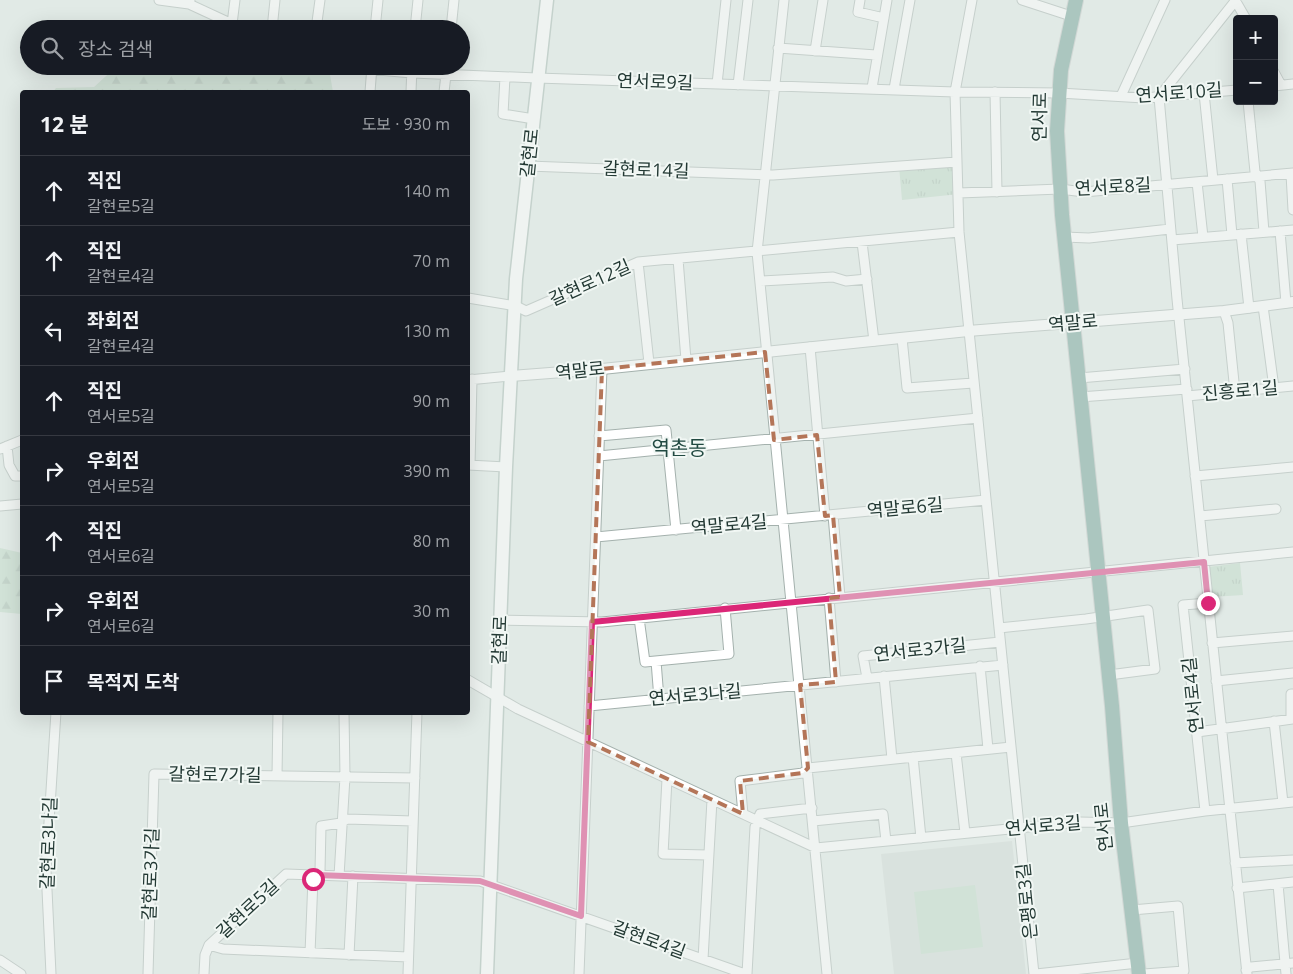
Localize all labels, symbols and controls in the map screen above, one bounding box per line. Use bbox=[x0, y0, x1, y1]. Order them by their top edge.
map controls bbox=[1233, 15, 1278, 105]
button: + bbox=[1233, 15, 1278, 60]
search box bbox=[20, 20, 470, 75]
icon: search bbox=[38, 34, 66, 62]
text: 장소 검색 bbox=[78, 36, 153, 62]
button: − bbox=[1233, 60, 1278, 105]
street label: 연서로9길 bbox=[616, 68, 694, 94]
street label: 연서로10길 bbox=[1135, 77, 1223, 107]
street label: 연서로 bbox=[1027, 92, 1051, 142]
text: 12 분 bbox=[40, 110, 89, 138]
text: 도보 · 930 m bbox=[362, 113, 450, 135]
street label: 갈현로 bbox=[514, 127, 544, 179]
street label: 갈현로14길 bbox=[602, 155, 690, 183]
text: 직진 bbox=[87, 167, 122, 193]
street label: 연서로8길 bbox=[1074, 172, 1152, 200]
icon: ahead bbox=[40, 177, 68, 205]
text: 140 m bbox=[404, 180, 450, 202]
text: 갈현로5길 bbox=[87, 195, 155, 217]
text: 직진 bbox=[87, 237, 122, 263]
icon: ahead bbox=[40, 247, 68, 275]
text: 70 m bbox=[413, 250, 450, 272]
street label: 갈현로12길 bbox=[545, 253, 634, 311]
text: 갈현로4길 bbox=[87, 265, 155, 287]
text: 좌회전 bbox=[87, 307, 139, 333]
street label: 역말로 bbox=[1047, 308, 1099, 336]
icon: left bbox=[40, 317, 68, 345]
text: 130 m bbox=[404, 320, 450, 342]
text: 갈현로4길 bbox=[87, 335, 155, 357]
street label: 역말로 bbox=[554, 355, 606, 385]
street label: 진흥로1길 bbox=[1201, 375, 1279, 405]
text: 직진 bbox=[87, 377, 122, 403]
icon: ahead bbox=[40, 387, 68, 415]
text: 90 m bbox=[413, 390, 450, 412]
text: 연서로5길 bbox=[87, 405, 155, 427]
district label: 역촌동 bbox=[651, 434, 707, 461]
text: 우회전 bbox=[87, 447, 139, 473]
icon: right bbox=[40, 457, 68, 485]
text: 390 m bbox=[404, 460, 450, 482]
text: 연서로5길 bbox=[87, 475, 155, 497]
street label: 역말로6길 bbox=[866, 492, 944, 522]
street label: 역말로4길 bbox=[690, 509, 768, 539]
text: 직진 bbox=[87, 517, 122, 543]
icon: ahead bbox=[40, 527, 68, 555]
text: 80 m bbox=[413, 530, 450, 552]
text: 연서로6길 bbox=[87, 545, 155, 567]
text: 우회전 bbox=[87, 587, 139, 613]
route end bbox=[1197, 592, 1220, 615]
icon: right bbox=[40, 597, 68, 625]
text: 30 m bbox=[413, 600, 450, 622]
text: 연서로6길 bbox=[87, 615, 155, 637]
street label: 갈현로 bbox=[486, 615, 512, 665]
street label: 연서로3가길 bbox=[872, 632, 967, 666]
street label: 연서로4길 bbox=[1176, 656, 1208, 734]
icon: arrive bbox=[40, 667, 68, 695]
text: 목적지 도착 bbox=[87, 669, 179, 695]
street label: 연서로3나길 bbox=[647, 678, 742, 710]
street label: 갈현로7가길 bbox=[168, 761, 262, 787]
street label: 갈현로3나길 bbox=[34, 796, 62, 890]
street label: 연서로 bbox=[1088, 801, 1118, 853]
street label: 연서로3길 bbox=[1004, 810, 1082, 840]
street label: 갈현로3가길 bbox=[136, 827, 164, 921]
street label: 은평로3길 bbox=[1010, 862, 1042, 940]
route start bbox=[302, 868, 325, 891]
street label: 갈현로5길 bbox=[211, 873, 283, 943]
street label: 갈현로4길 bbox=[609, 915, 689, 963]

